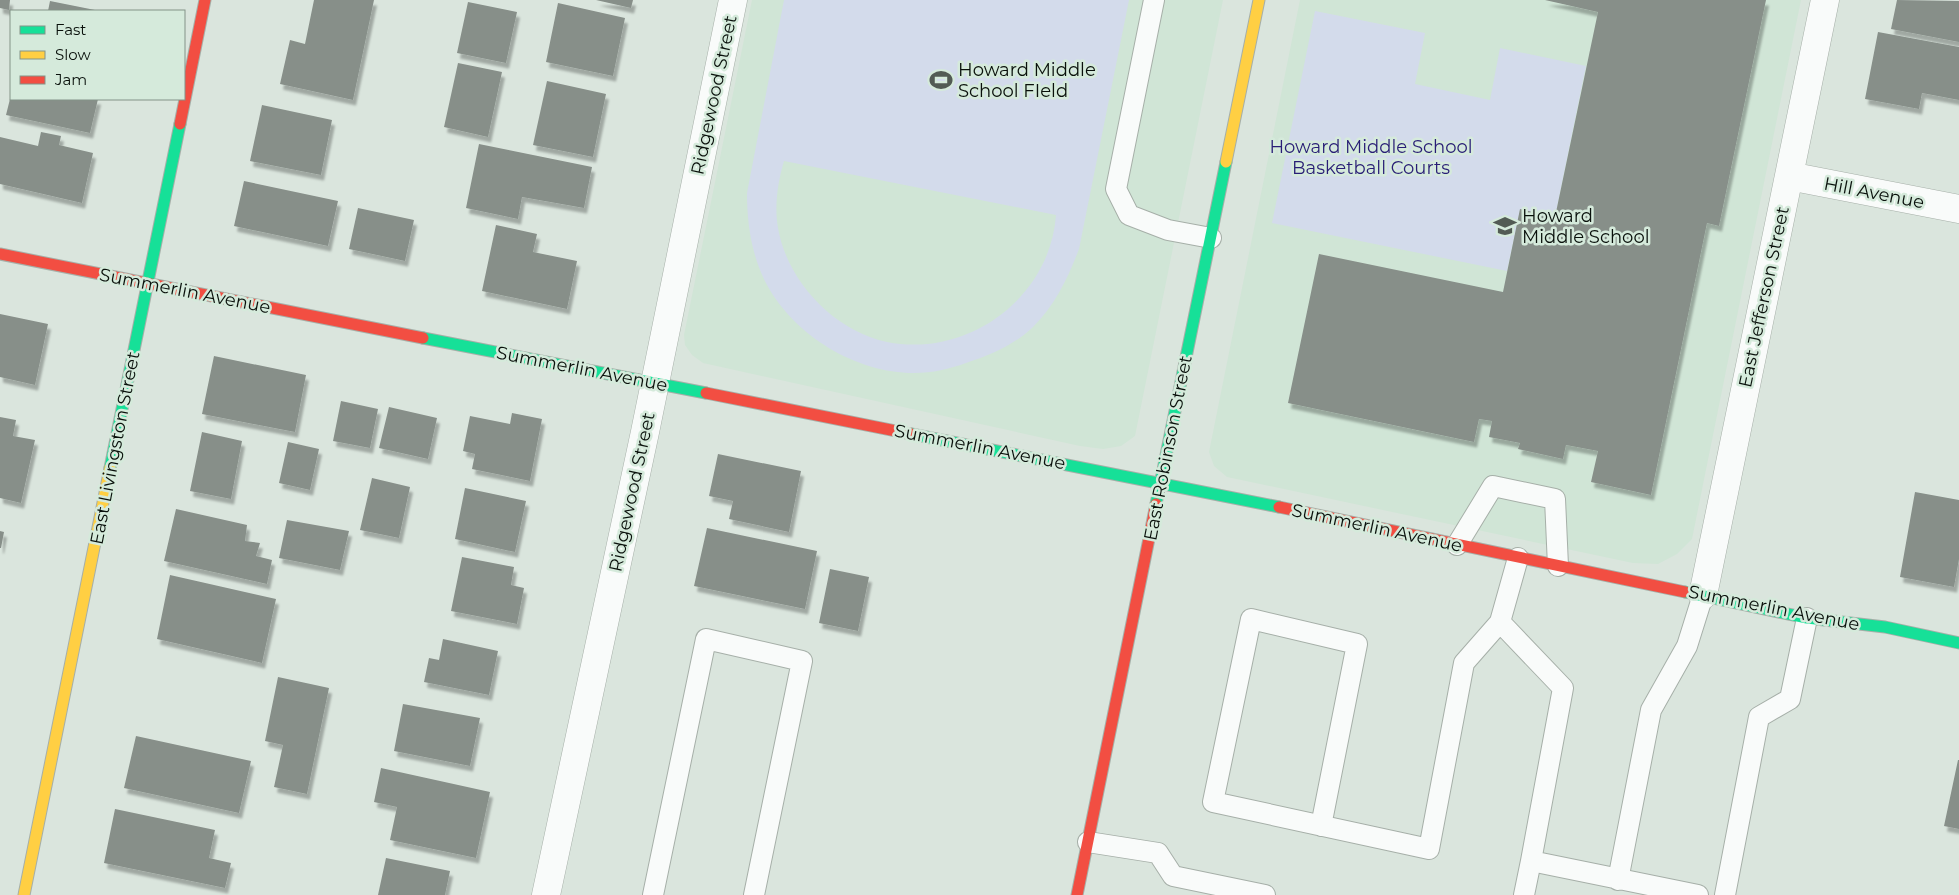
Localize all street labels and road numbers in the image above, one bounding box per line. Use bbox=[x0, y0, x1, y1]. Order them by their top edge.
street label: Ridgewood Street bbox=[686, 13, 742, 177]
street label: Hill Avenue bbox=[1822, 172, 1926, 214]
street label: East Jefferson Street bbox=[1734, 204, 1794, 390]
street label: Summerlin Avenue bbox=[98, 264, 273, 318]
street label: Summerlin Avenue bbox=[495, 342, 670, 396]
street label: East Livingston Street bbox=[85, 350, 145, 546]
street label: East Robinson Street bbox=[1139, 354, 1197, 542]
street label: Ridgewood Street bbox=[604, 410, 660, 574]
street label: Summerlin Avenue bbox=[893, 420, 1068, 474]
street label: Summerlin Avenue bbox=[1290, 499, 1464, 557]
street label: Summerlin Avenue bbox=[1687, 581, 1862, 635]

